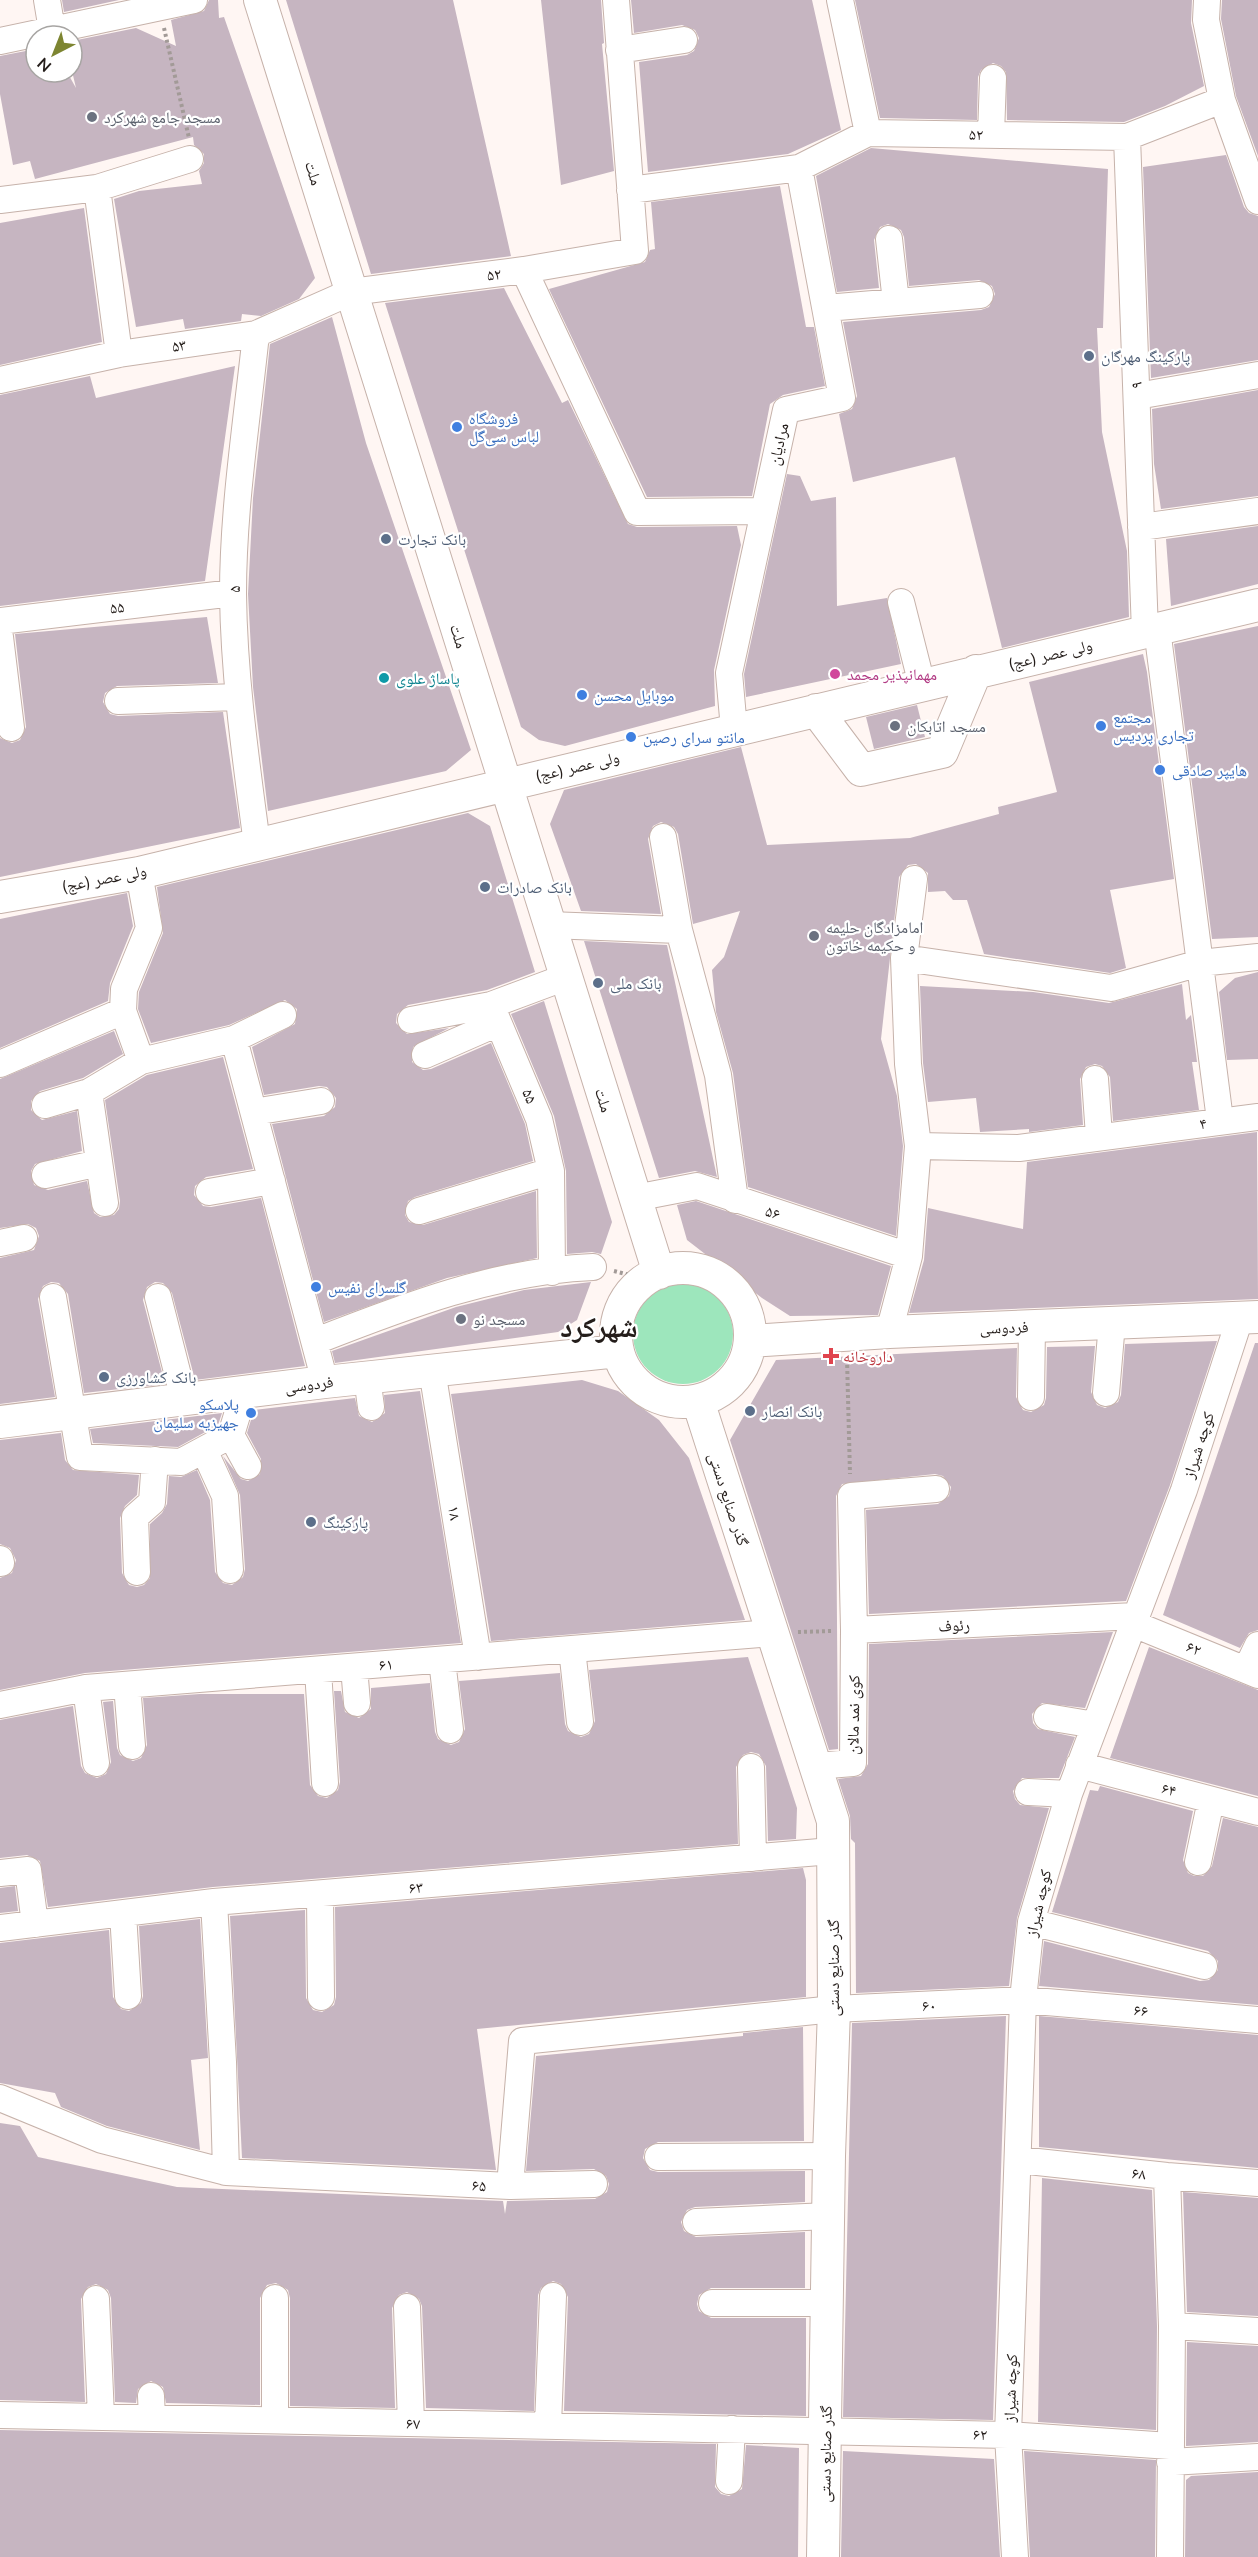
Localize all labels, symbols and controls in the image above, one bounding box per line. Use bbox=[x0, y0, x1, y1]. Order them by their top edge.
north arrow bbox=[24, 24, 84, 84]
text: N bbox=[33, 54, 55, 77]
place label: مسجد جامع شهرکرد bbox=[104, 107, 220, 128]
marker: مسجد جامع شهرکرد bbox=[85, 110, 99, 124]
street label: ۵۲ bbox=[969, 124, 983, 144]
street label: ملت bbox=[301, 158, 327, 188]
street label: ۵۲ bbox=[486, 263, 502, 285]
street label: ۵۳ bbox=[170, 334, 188, 356]
place label: پارکینگ مهرگان bbox=[1101, 346, 1191, 367]
marker: پارکینگ مهرگان bbox=[1082, 349, 1096, 363]
street label: ۹ bbox=[1126, 381, 1146, 389]
place label: فروشگاه لباس سی‌گل bbox=[469, 408, 539, 447]
marker: فروشگاه لباس سی‌گل bbox=[450, 420, 464, 434]
street label: مرادیان bbox=[763, 421, 794, 467]
place label: بانک تجارت bbox=[398, 529, 466, 549]
marker: بانک تجارت bbox=[379, 532, 393, 546]
street label: ۵ bbox=[224, 585, 244, 593]
street label: ۵۵ bbox=[109, 596, 125, 618]
street label: ملت bbox=[446, 621, 472, 651]
street label: ولی عصر (عج) bbox=[1006, 635, 1094, 674]
place label: مهمانپذیر محمد bbox=[847, 664, 937, 684]
marker: مهمانپذیر محمد bbox=[828, 667, 842, 681]
place label: پاساژ علوی bbox=[396, 668, 460, 689]
marker: پاساژ علوی bbox=[377, 671, 391, 685]
place label: موبایل محسن bbox=[594, 685, 674, 706]
marker: موبایل محسن bbox=[575, 688, 589, 702]
place label: مجتمع تجاری پردیس bbox=[1113, 707, 1194, 746]
place label: مسجد اتابکان bbox=[907, 716, 986, 737]
marker: مسجد اتابکان bbox=[888, 719, 902, 733]
marker: مجتمع تجاری پردیس bbox=[1094, 719, 1108, 733]
place label: مانتو سرای رصین bbox=[643, 727, 745, 748]
marker: مانتو سرای رصین bbox=[624, 730, 638, 744]
street label: ولی عصر (عج) bbox=[533, 747, 621, 786]
place label: هایپر صادقی bbox=[1172, 760, 1247, 781]
marker: هایپر صادقی bbox=[1153, 763, 1167, 777]
street label: ولی عصر (عج) bbox=[60, 860, 148, 897]
place label: بانک صادرات bbox=[497, 877, 572, 897]
marker: بانک صادرات bbox=[478, 880, 492, 894]
place label: امامزادگان حلیمه و حکیمه خاتون bbox=[826, 917, 923, 956]
marker: امامزادگان حلیمه و حکیمه خاتون bbox=[807, 929, 821, 943]
place label: بانک ملی bbox=[610, 973, 662, 994]
marker: بانک ملی bbox=[591, 976, 605, 990]
street label: ۵۵ bbox=[518, 1085, 542, 1107]
street label: ملت bbox=[591, 1085, 617, 1115]
street label: ۴ bbox=[1198, 1113, 1208, 1133]
street label: ۵۶ bbox=[763, 1200, 783, 1224]
place label: گلسرای نفیس bbox=[328, 1277, 406, 1298]
marker: گلسرای نفیس bbox=[309, 1280, 323, 1294]
place label: مسجد نو bbox=[473, 1309, 525, 1329]
district label: شهرکرد bbox=[560, 1309, 638, 1344]
marker: مسجد نو bbox=[454, 1312, 468, 1326]
street label: فردوسی bbox=[979, 1316, 1029, 1339]
place label: داروخانه bbox=[843, 1346, 893, 1366]
marker: داروخانه bbox=[824, 1349, 838, 1363]
place label: بانک کشاورزی bbox=[116, 1367, 196, 1388]
marker: بانک کشاورزی bbox=[97, 1370, 111, 1384]
street label: فردوسی bbox=[284, 1371, 335, 1398]
place label: پلاسکو جهیزیه سلیمان bbox=[153, 1394, 239, 1433]
place label: بانک انصار bbox=[761, 1401, 822, 1421]
marker: بانک انصار bbox=[743, 1404, 757, 1418]
marker: پلاسکو جهیزیه سلیمان bbox=[244, 1406, 258, 1420]
street label: کوچه شیراز bbox=[1178, 1409, 1218, 1482]
street label: گذر صنایع دستی bbox=[704, 1450, 754, 1549]
street label: ۱۸ bbox=[444, 1504, 466, 1522]
place label: پارکینگ bbox=[323, 1512, 368, 1532]
marker: پارکینگ bbox=[304, 1515, 318, 1529]
street label: رئوف bbox=[938, 1614, 970, 1636]
street label: ۶۲ bbox=[1184, 1636, 1204, 1660]
street label: ۶۱ bbox=[378, 1653, 394, 1675]
street label: کوی نمد مالان bbox=[842, 1674, 865, 1755]
street label: ۶۴ bbox=[1159, 1777, 1179, 1801]
street label: کوچه شیراز bbox=[1020, 1867, 1056, 1940]
street label: ۶۳ bbox=[408, 1876, 424, 1898]
street label: گذر صنایع دستی bbox=[823, 1919, 844, 2017]
street label: ۶۰ bbox=[921, 1995, 937, 2015]
street label: ۶۶ bbox=[1133, 1999, 1149, 2021]
street label: ۶۸ bbox=[1131, 2162, 1147, 2184]
street label: ۶۵ bbox=[471, 2175, 487, 2195]
street label: کوچه شیراز bbox=[999, 2353, 1021, 2424]
street label: گذر صنایع دستی bbox=[814, 2405, 837, 2503]
street label: ۶۷ bbox=[406, 2413, 420, 2433]
street label: ۶۲ bbox=[973, 2424, 987, 2444]

